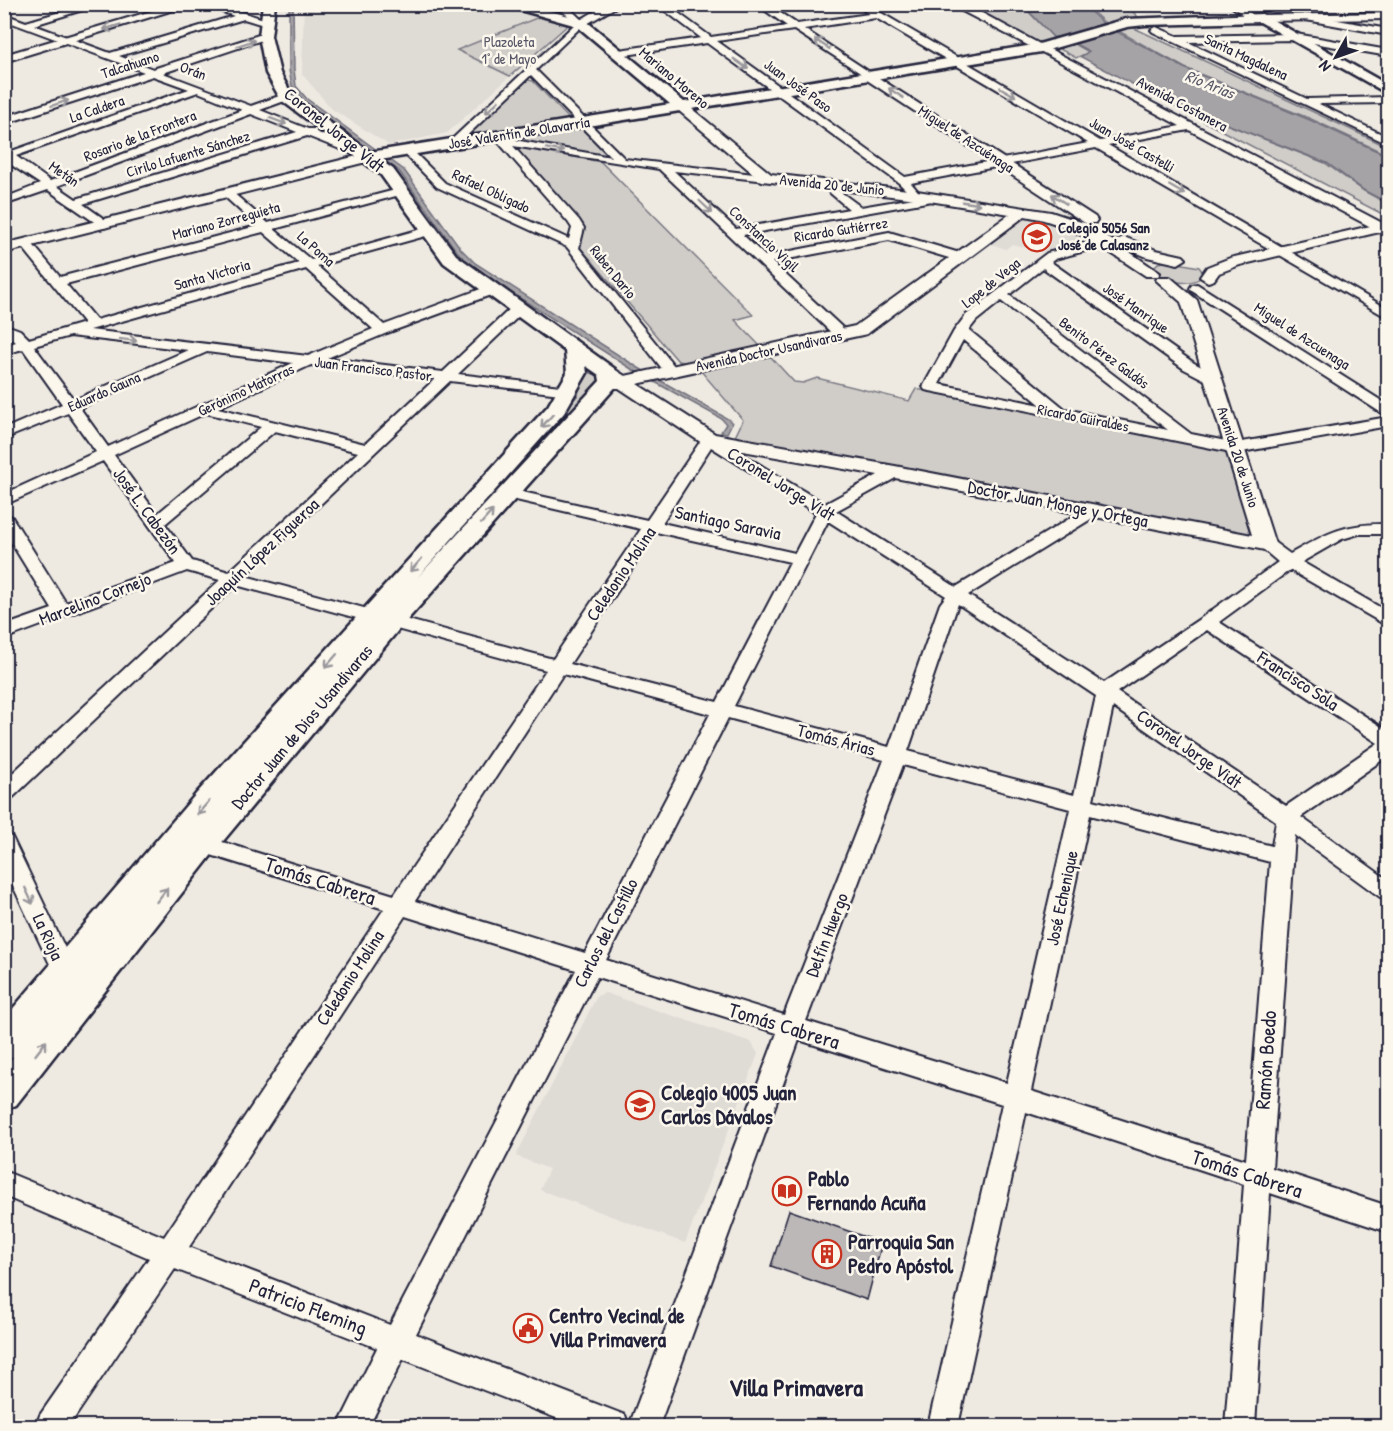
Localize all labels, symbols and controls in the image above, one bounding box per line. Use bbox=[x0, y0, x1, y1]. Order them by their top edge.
one-way arrow bbox=[103, 22, 122, 33]
north arrow bbox=[1306, 27, 1366, 87]
street label: Santa Magdalena bbox=[1201, 28, 1291, 85]
park label: Plazoleta 1° de Mayo bbox=[482, 31, 536, 69]
one-way arrow bbox=[236, 36, 255, 47]
one-way arrow bbox=[814, 38, 831, 50]
street label: Mariano Moreno bbox=[635, 42, 714, 113]
street label: Talcahuano bbox=[98, 45, 161, 84]
street label: Juan José Paso bbox=[760, 54, 837, 117]
street label: Orán bbox=[177, 56, 210, 85]
text: N bbox=[1313, 56, 1336, 77]
one-way arrow bbox=[732, 58, 748, 70]
water label: Río Arias bbox=[1182, 64, 1239, 104]
street label: Avenida Costanera bbox=[1133, 71, 1231, 136]
street label: Coronel Jorge Vidt bbox=[279, 81, 391, 179]
one-way arrow bbox=[1000, 86, 1017, 98]
one-way arrow bbox=[888, 87, 904, 99]
street label: La Caldera bbox=[67, 89, 127, 128]
one-way arrow bbox=[50, 97, 69, 108]
one-way arrow bbox=[484, 99, 499, 114]
street label: Miguel de Azcuénaga bbox=[914, 100, 1018, 178]
street label: Rosario de la Frontera bbox=[81, 104, 199, 167]
street label: José Valentín de Olavarría bbox=[447, 111, 591, 154]
street label: Juan José Castelli bbox=[1086, 112, 1179, 177]
one-way arrow bbox=[268, 116, 287, 127]
street label: Cirilo Lafuente Sánchez bbox=[123, 125, 253, 182]
one-way arrow bbox=[544, 145, 564, 156]
street label: Metán bbox=[45, 156, 84, 192]
street label: Rafael Obligado bbox=[449, 163, 534, 218]
street label: Avenida 20 de Junio bbox=[779, 169, 885, 200]
one-way arrow bbox=[1168, 184, 1185, 196]
one-way arrow bbox=[1051, 193, 1068, 205]
street label: Mariano Zorreguieta bbox=[170, 196, 282, 245]
one-way arrow bbox=[961, 197, 980, 208]
one-way arrow bbox=[698, 200, 713, 214]
street label: Constancio Vigil bbox=[725, 201, 804, 277]
street label: Ricardo Gutiérrez bbox=[793, 212, 890, 247]
place label: Colegio 5056 San José de Calasanz bbox=[1058, 217, 1150, 255]
school or university icon: Colegio 5056 San José de Calasanz bbox=[1021, 221, 1053, 253]
street label: La Poma bbox=[293, 226, 340, 271]
street label: Ruben Dario bbox=[585, 240, 641, 303]
street label: Lope de Vega bbox=[957, 252, 1024, 313]
street label: Santa Victoria bbox=[172, 254, 252, 295]
street label: José Manrique bbox=[1099, 277, 1174, 338]
street label: Miguel de Azcuenaga bbox=[1250, 297, 1354, 375]
street label: Benito Pérez Galdós bbox=[1055, 312, 1154, 394]
street label: Avenida Doctor Usandivaras bbox=[694, 325, 844, 376]
one-way arrow bbox=[117, 334, 137, 345]
street label: Juan Francisco Pastor bbox=[313, 351, 433, 386]
street label: Gerónimo Matorras bbox=[194, 358, 298, 421]
street label: Eduardo Gauna bbox=[64, 366, 143, 417]
street label: Ricardo Güiraldes bbox=[1036, 398, 1131, 437]
street label: Avenida 20 de Junio bbox=[1212, 404, 1265, 510]
one-way arrow bbox=[540, 413, 554, 428]
street label: Coronel Jorge Vidt bbox=[722, 440, 841, 527]
street label: José L. Cabezón bbox=[107, 462, 187, 559]
street label: Doctor Juan Monge y Ortega bbox=[966, 474, 1150, 533]
street label: Joaquín López Figueroa bbox=[199, 492, 324, 611]
street label: Santiago Saravia bbox=[673, 499, 783, 546]
one-way arrow bbox=[480, 510, 494, 525]
street label: Celedonio Molina bbox=[580, 522, 661, 626]
one-way arrow bbox=[409, 558, 423, 573]
street label: Marcelino Cornejo bbox=[35, 566, 154, 631]
street label: Doctor Juan de Dios Usandivaras bbox=[225, 639, 378, 814]
street label: Francisco Sola bbox=[1252, 644, 1344, 716]
one-way arrow bbox=[324, 653, 338, 668]
street label: Coronel Jorge Vidt bbox=[1132, 703, 1248, 795]
street label: Tomás Árias bbox=[794, 717, 878, 762]
one-way arrow bbox=[196, 800, 210, 815]
street label: José Echenique bbox=[1039, 848, 1084, 948]
street label: Tomás Cabrera bbox=[261, 849, 379, 912]
street label: Carlos del Castillo bbox=[567, 874, 644, 992]
one-way arrow bbox=[24, 886, 36, 904]
one-way arrow bbox=[155, 888, 168, 904]
street label: Delfín Huergo bbox=[799, 889, 854, 981]
street label: La Rioja bbox=[27, 909, 70, 964]
street label: Celedonio Molina bbox=[309, 925, 390, 1030]
street label: Tomás Cabrera bbox=[725, 995, 843, 1056]
street label: Ramón Boedo bbox=[1248, 1010, 1283, 1110]
one-way arrow bbox=[34, 1040, 47, 1056]
place label: Colegio 4005 Juan Carlos Dávalos bbox=[661, 1078, 797, 1131]
school or university icon: Colegio 4005 Juan Carlos Dávalos bbox=[624, 1089, 656, 1121]
street label: Tomás Cabrera bbox=[1188, 1142, 1306, 1205]
place label: Pablo Fernando Acuña bbox=[807, 1164, 926, 1217]
library icon: Pablo Fernando Acuña bbox=[771, 1175, 803, 1207]
place label: Parroquia San Pedro Apóstol bbox=[848, 1227, 954, 1281]
building icon: Parroquia San Pedro Apóstol bbox=[811, 1238, 843, 1270]
street label: Patricio Fleming bbox=[245, 1271, 371, 1342]
place label: Centro Vecinal de Villa Primavera bbox=[549, 1301, 685, 1354]
public building icon: Centro Vecinal de Villa Primavera bbox=[512, 1312, 544, 1344]
district label: Villa Primavera bbox=[729, 1371, 864, 1403]

